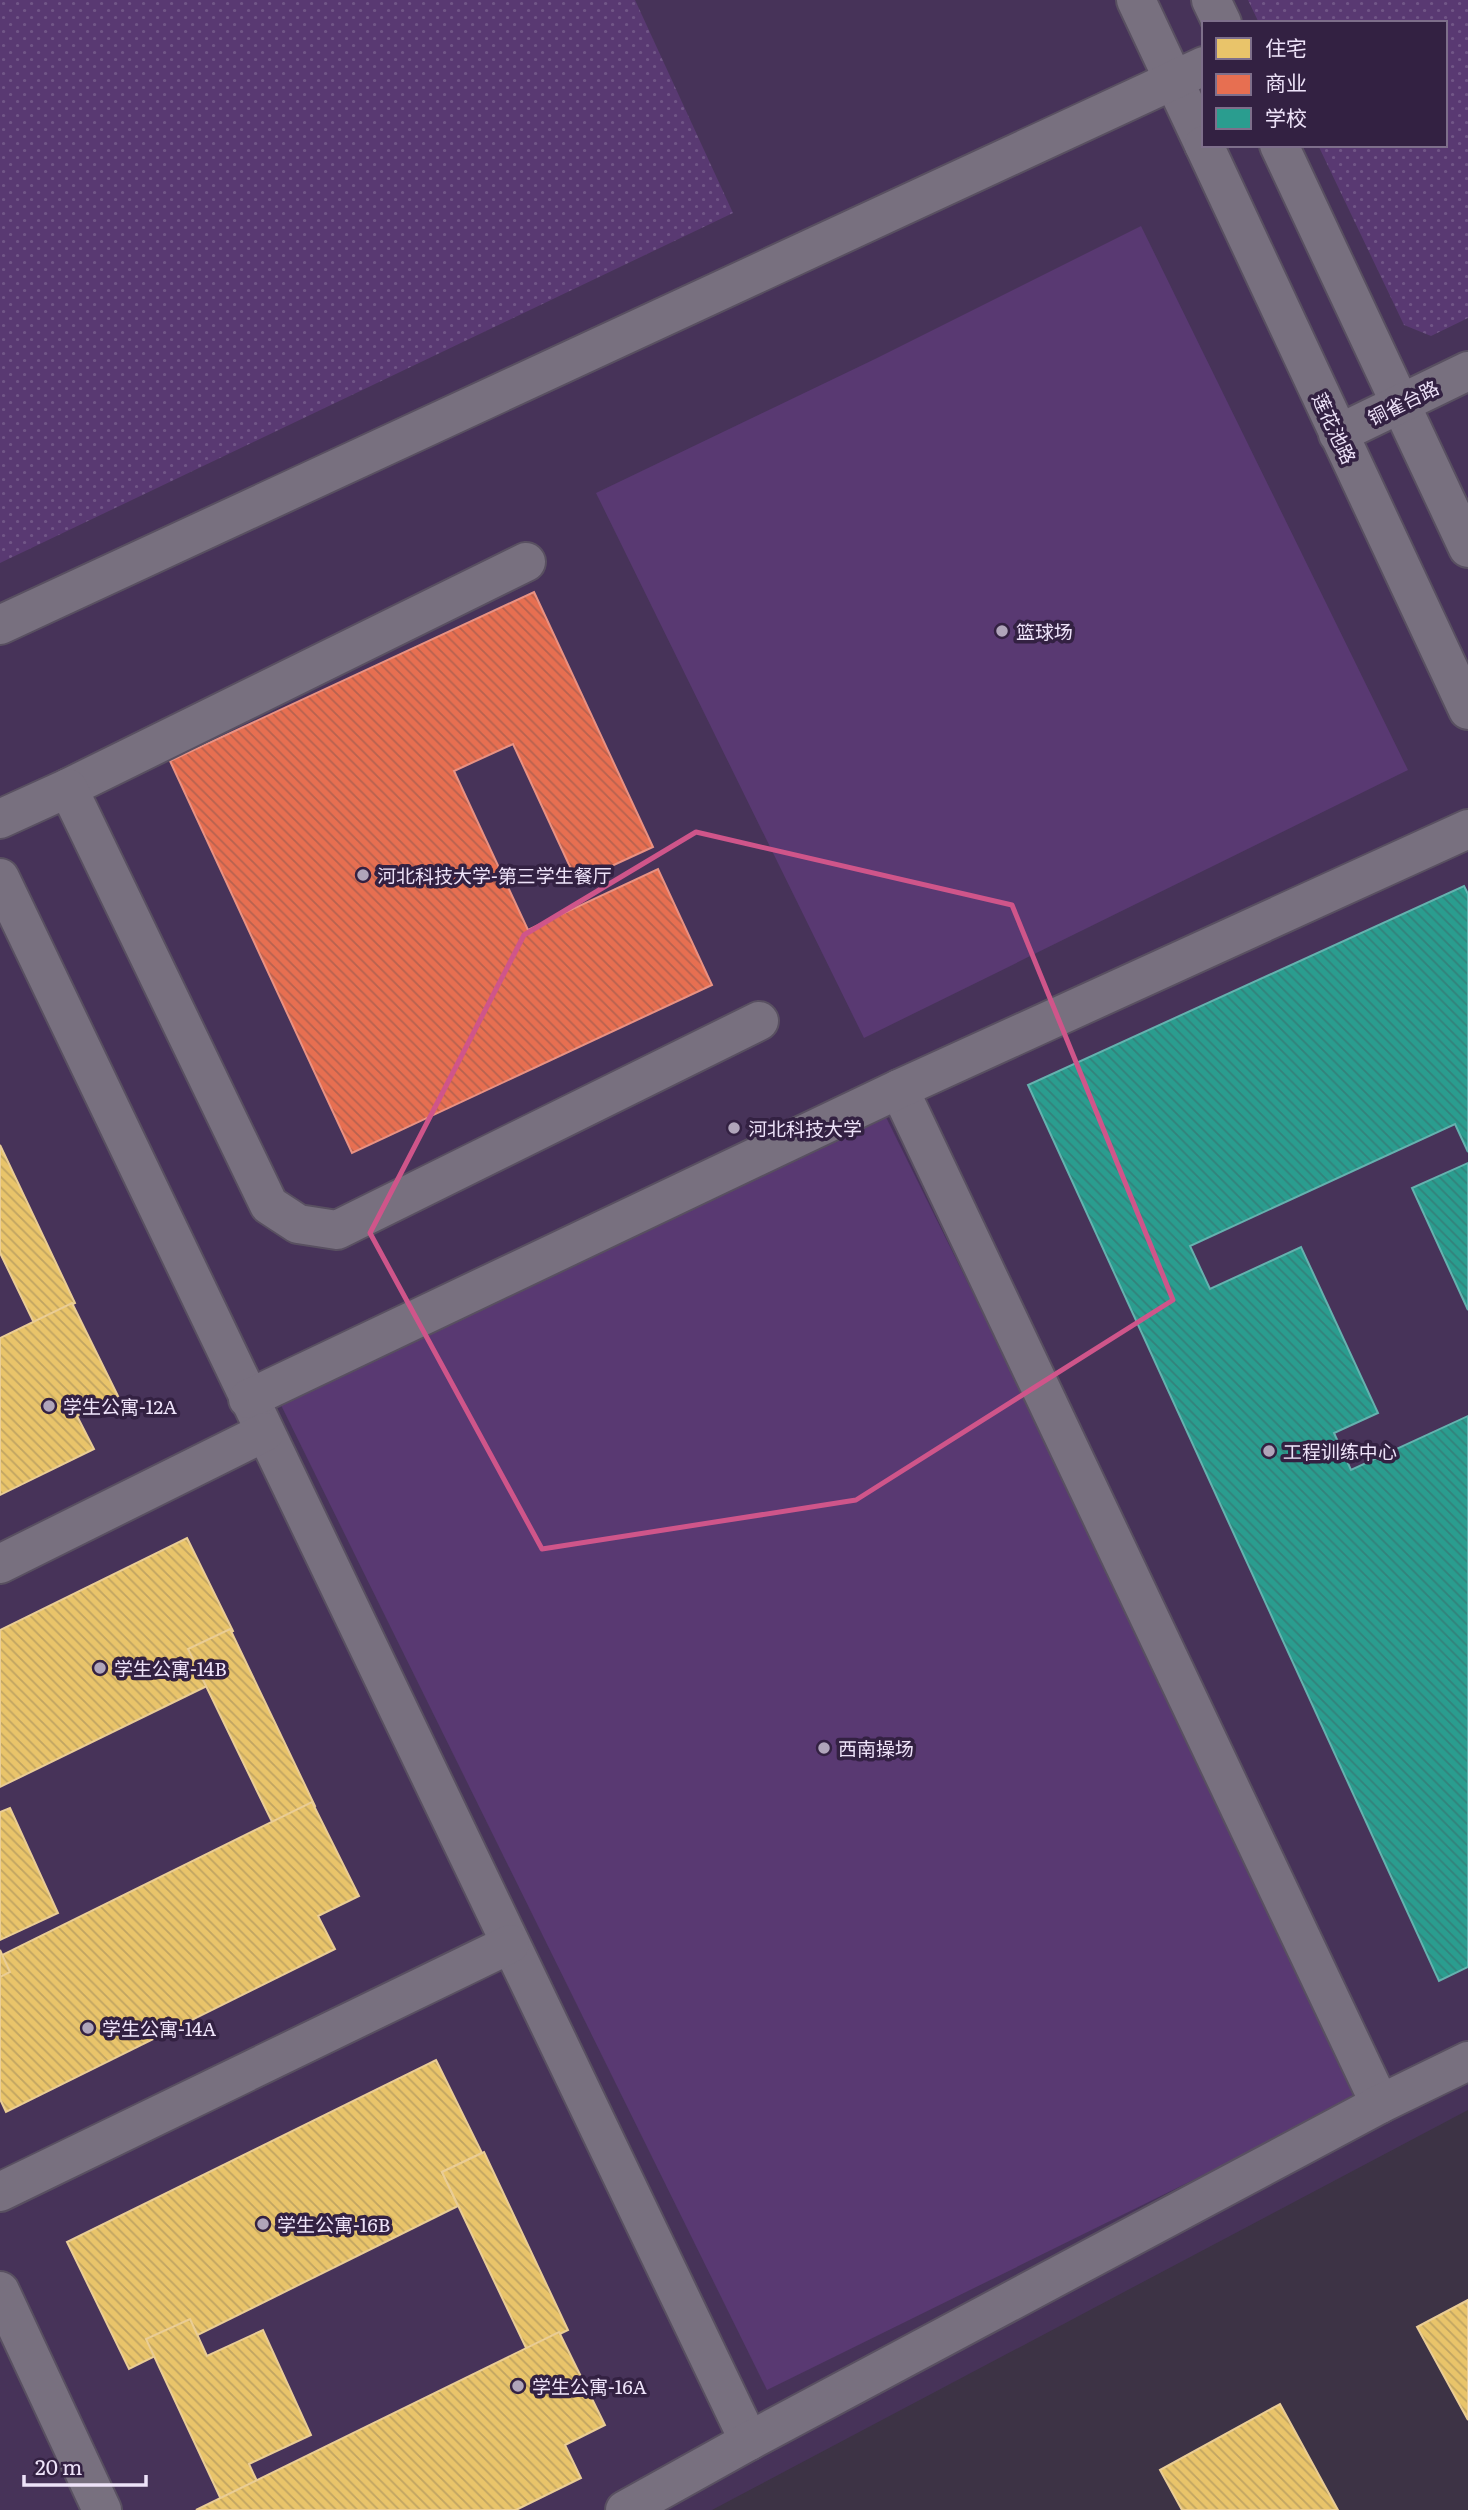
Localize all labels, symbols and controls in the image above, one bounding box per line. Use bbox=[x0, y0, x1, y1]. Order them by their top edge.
legend bbox=[1202, 21, 1447, 147]
text: 住宅 bbox=[1265, 31, 1307, 62]
text: 商业 bbox=[1265, 66, 1307, 97]
text: 学校 bbox=[1265, 101, 1307, 132]
street label: 铜雀台路 bbox=[1363, 373, 1443, 431]
street label: 莲花池路 bbox=[1306, 388, 1364, 468]
place label: 篮球场 bbox=[1016, 617, 1073, 645]
marker: 篮球场 bbox=[994, 623, 1010, 639]
place label: 河北科技大学-第三学生餐厅 bbox=[377, 861, 612, 889]
marker: 河北科技大学-第三学生餐厅 bbox=[355, 867, 371, 883]
place label: 河北科技大学 bbox=[748, 1114, 862, 1142]
marker: 河北科技大学 bbox=[726, 1120, 742, 1136]
place label: 学生公寓-12A bbox=[63, 1392, 177, 1420]
marker: 学生公寓-12A bbox=[41, 1398, 57, 1414]
place label: 工程训练中心 bbox=[1283, 1437, 1397, 1465]
marker: 工程训练中心 bbox=[1261, 1443, 1277, 1459]
place label: 学生公寓-14B bbox=[114, 1654, 227, 1682]
marker: 学生公寓-14B bbox=[92, 1660, 108, 1676]
place label: 西南操场 bbox=[838, 1734, 914, 1762]
marker: 西南操场 bbox=[816, 1740, 832, 1756]
place label: 学生公寓-14A bbox=[102, 2014, 216, 2042]
marker: 学生公寓-14A bbox=[80, 2020, 96, 2036]
place label: 学生公寓-16B bbox=[277, 2210, 390, 2238]
marker: 学生公寓-16B bbox=[255, 2216, 271, 2232]
place label: 学生公寓-16A bbox=[532, 2372, 647, 2400]
marker: 学生公寓-16A bbox=[510, 2378, 526, 2394]
scale bar bbox=[24, 2444, 147, 2488]
text: 20 m bbox=[35, 2450, 82, 2481]

